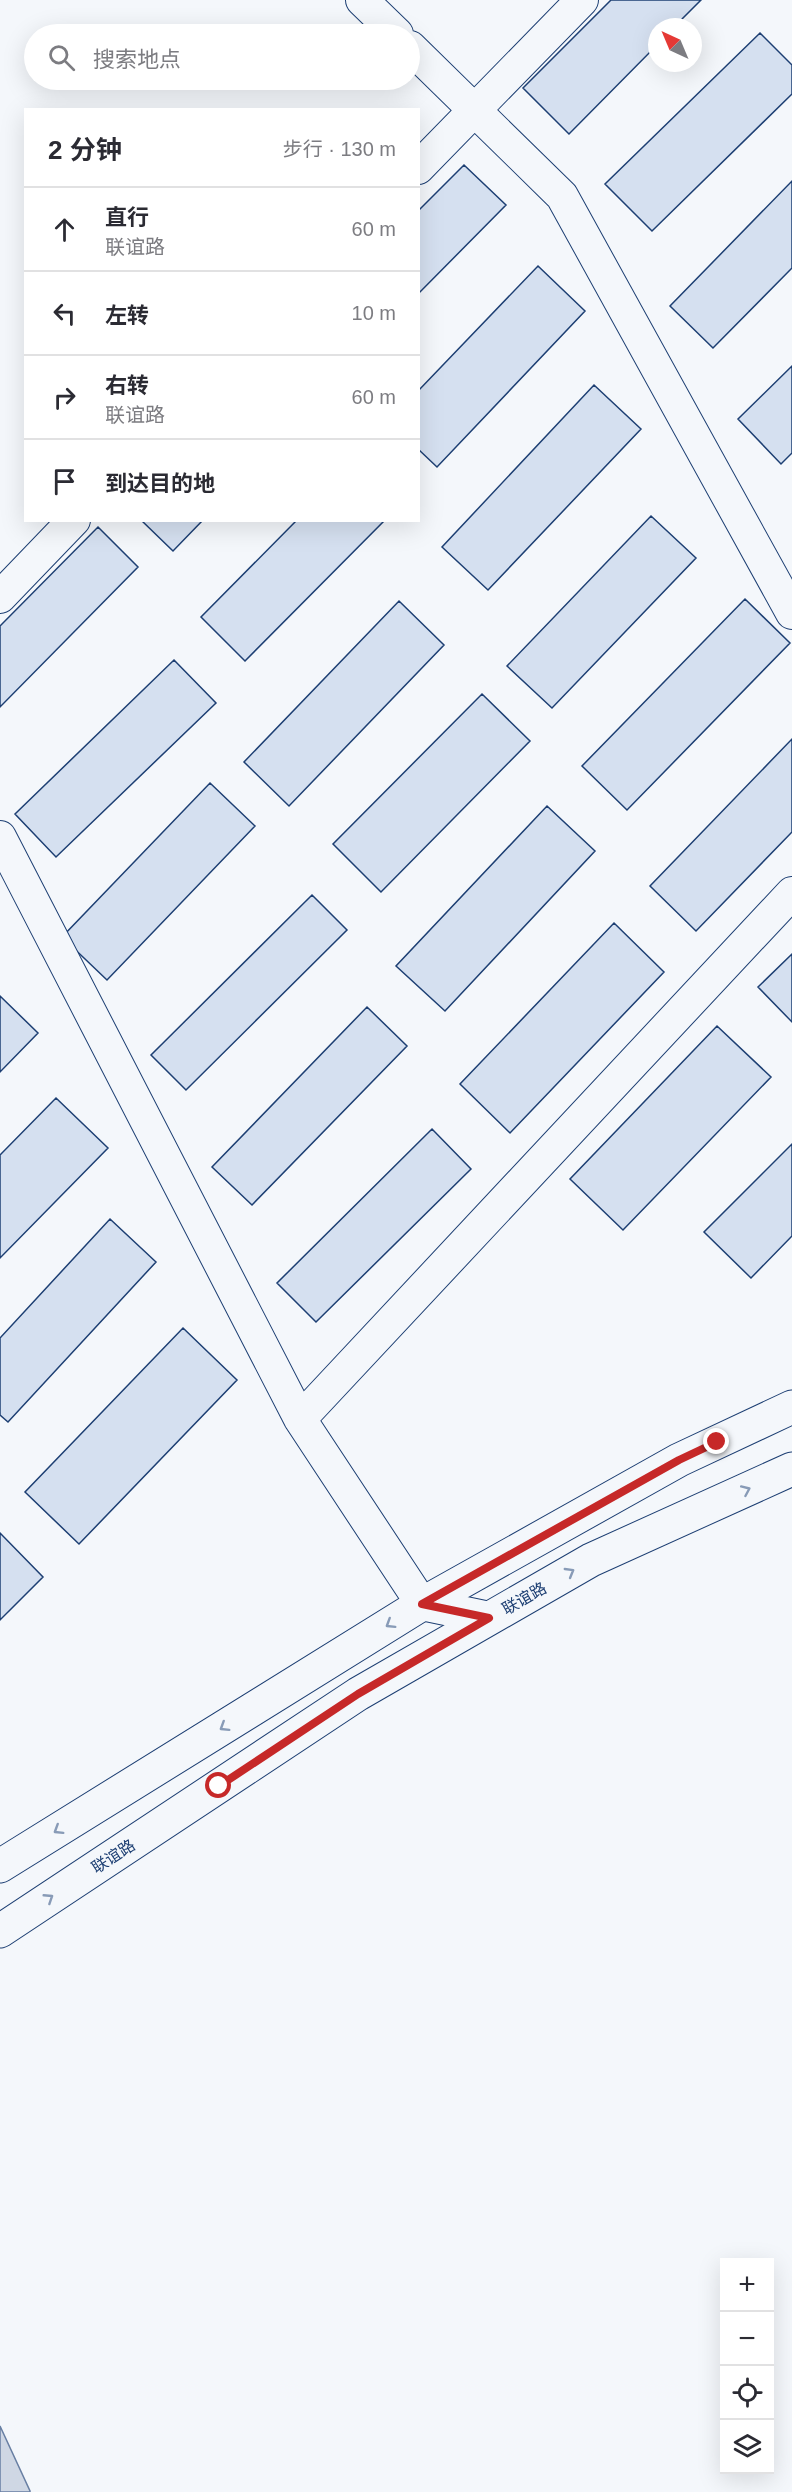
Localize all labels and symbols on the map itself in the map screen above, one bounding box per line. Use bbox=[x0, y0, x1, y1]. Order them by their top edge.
north arrow bbox=[648, 18, 702, 72]
route end bbox=[703, 1428, 729, 1454]
one-way arrow bbox=[740, 1485, 751, 1497]
one-way arrow bbox=[564, 1568, 574, 1579]
street label: 联谊路 bbox=[499, 1579, 549, 1618]
one-way arrow bbox=[386, 1617, 396, 1629]
one-way arrow bbox=[220, 1720, 231, 1731]
route start bbox=[205, 1772, 231, 1798]
one-way arrow bbox=[54, 1822, 64, 1834]
street label: 联谊路 bbox=[89, 1836, 138, 1877]
one-way arrow bbox=[43, 1894, 53, 1906]

